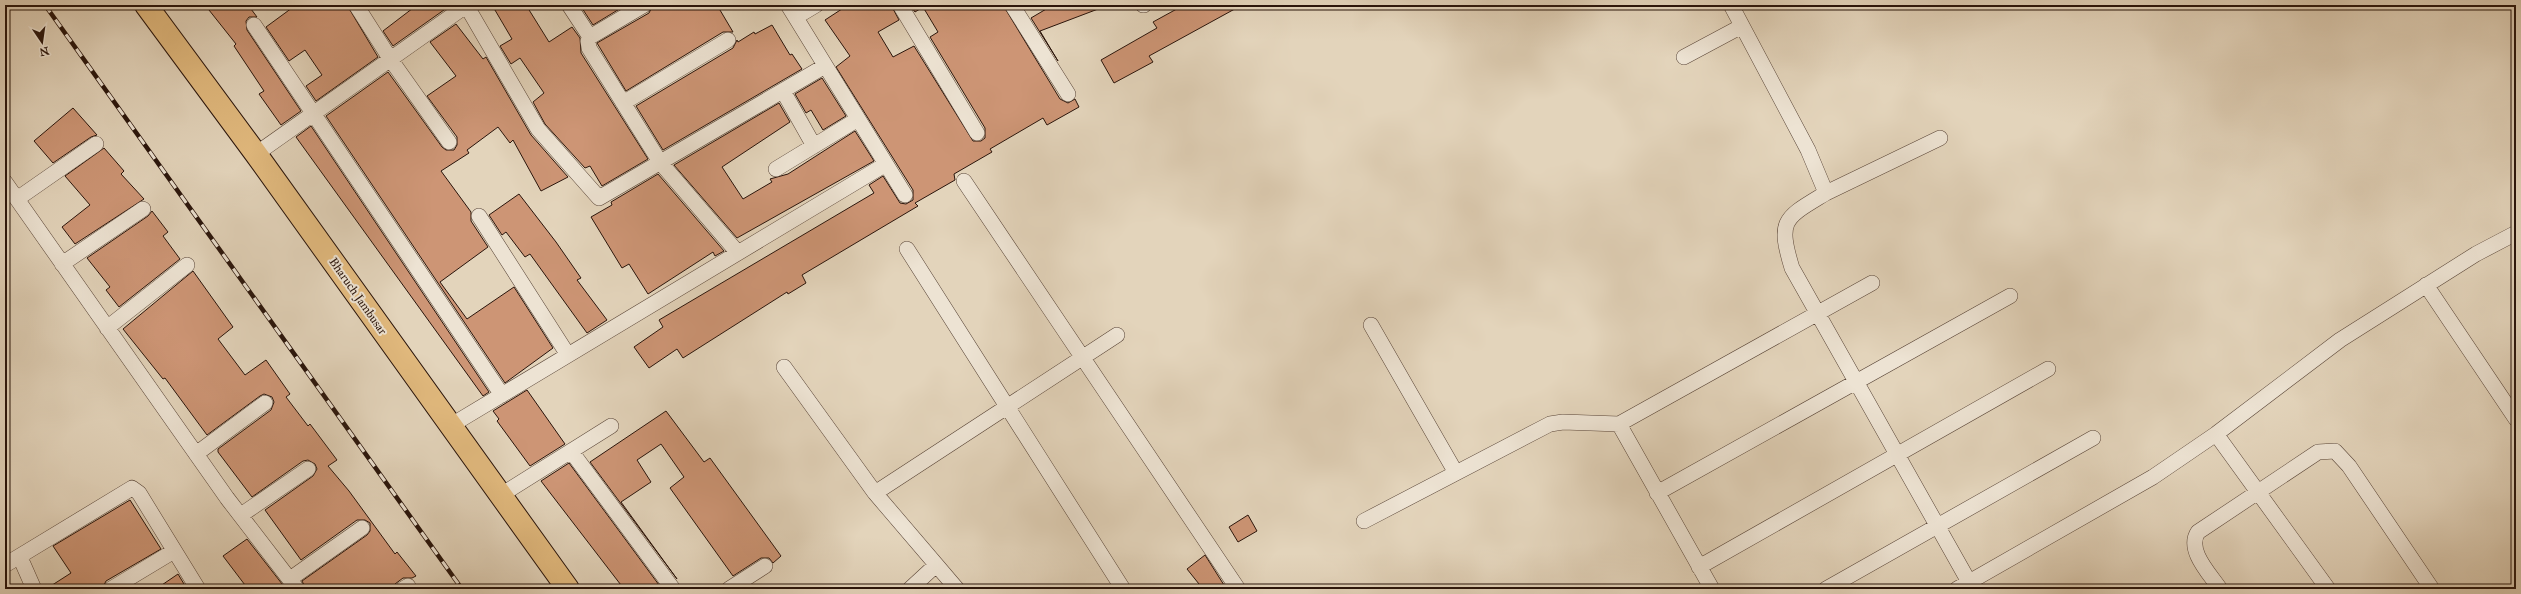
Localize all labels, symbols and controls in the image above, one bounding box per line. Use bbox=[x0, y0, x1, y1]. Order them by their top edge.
north arrow bbox=[22, 22, 62, 62]
text: N bbox=[37, 44, 50, 59]
street label: Bharuch Jambusar bbox=[325, 255, 390, 338]

